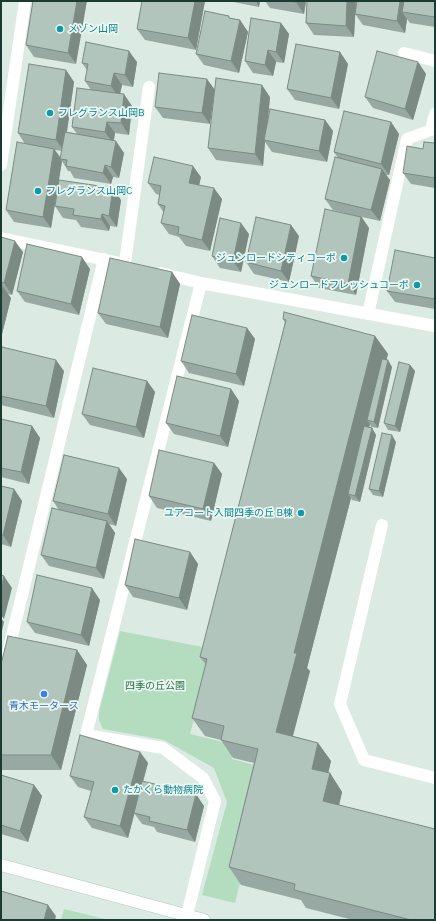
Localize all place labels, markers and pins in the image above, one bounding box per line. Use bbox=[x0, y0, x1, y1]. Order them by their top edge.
place label: メゾン山岡 bbox=[68, 23, 118, 35]
marker: メゾン山岡 bbox=[55, 24, 65, 34]
place label: フレグランス山岡B bbox=[58, 107, 145, 119]
marker: フレグランス山岡B bbox=[45, 108, 55, 118]
place label: フレグランス山岡C bbox=[46, 185, 132, 197]
marker: フレグランス山岡C bbox=[33, 186, 43, 196]
place label: ジュンロードシティコーポ bbox=[216, 252, 336, 264]
marker: ジュンロードシティコーポ bbox=[339, 253, 349, 263]
place label: ジュンロードフレッシュコーポ bbox=[269, 279, 409, 291]
marker: ジュンロードフレッシュコーポ bbox=[412, 280, 422, 290]
place label: ユアコート入間四季の丘 B棟 bbox=[164, 507, 293, 519]
marker: ユアコート入間四季の丘 B棟 bbox=[296, 508, 306, 518]
marker: 青木モータース bbox=[39, 689, 49, 699]
place label: 青木モータース bbox=[9, 700, 79, 712]
place label: たかくら動物病院 bbox=[123, 784, 203, 796]
marker: たかくら動物病院 bbox=[110, 785, 120, 795]

